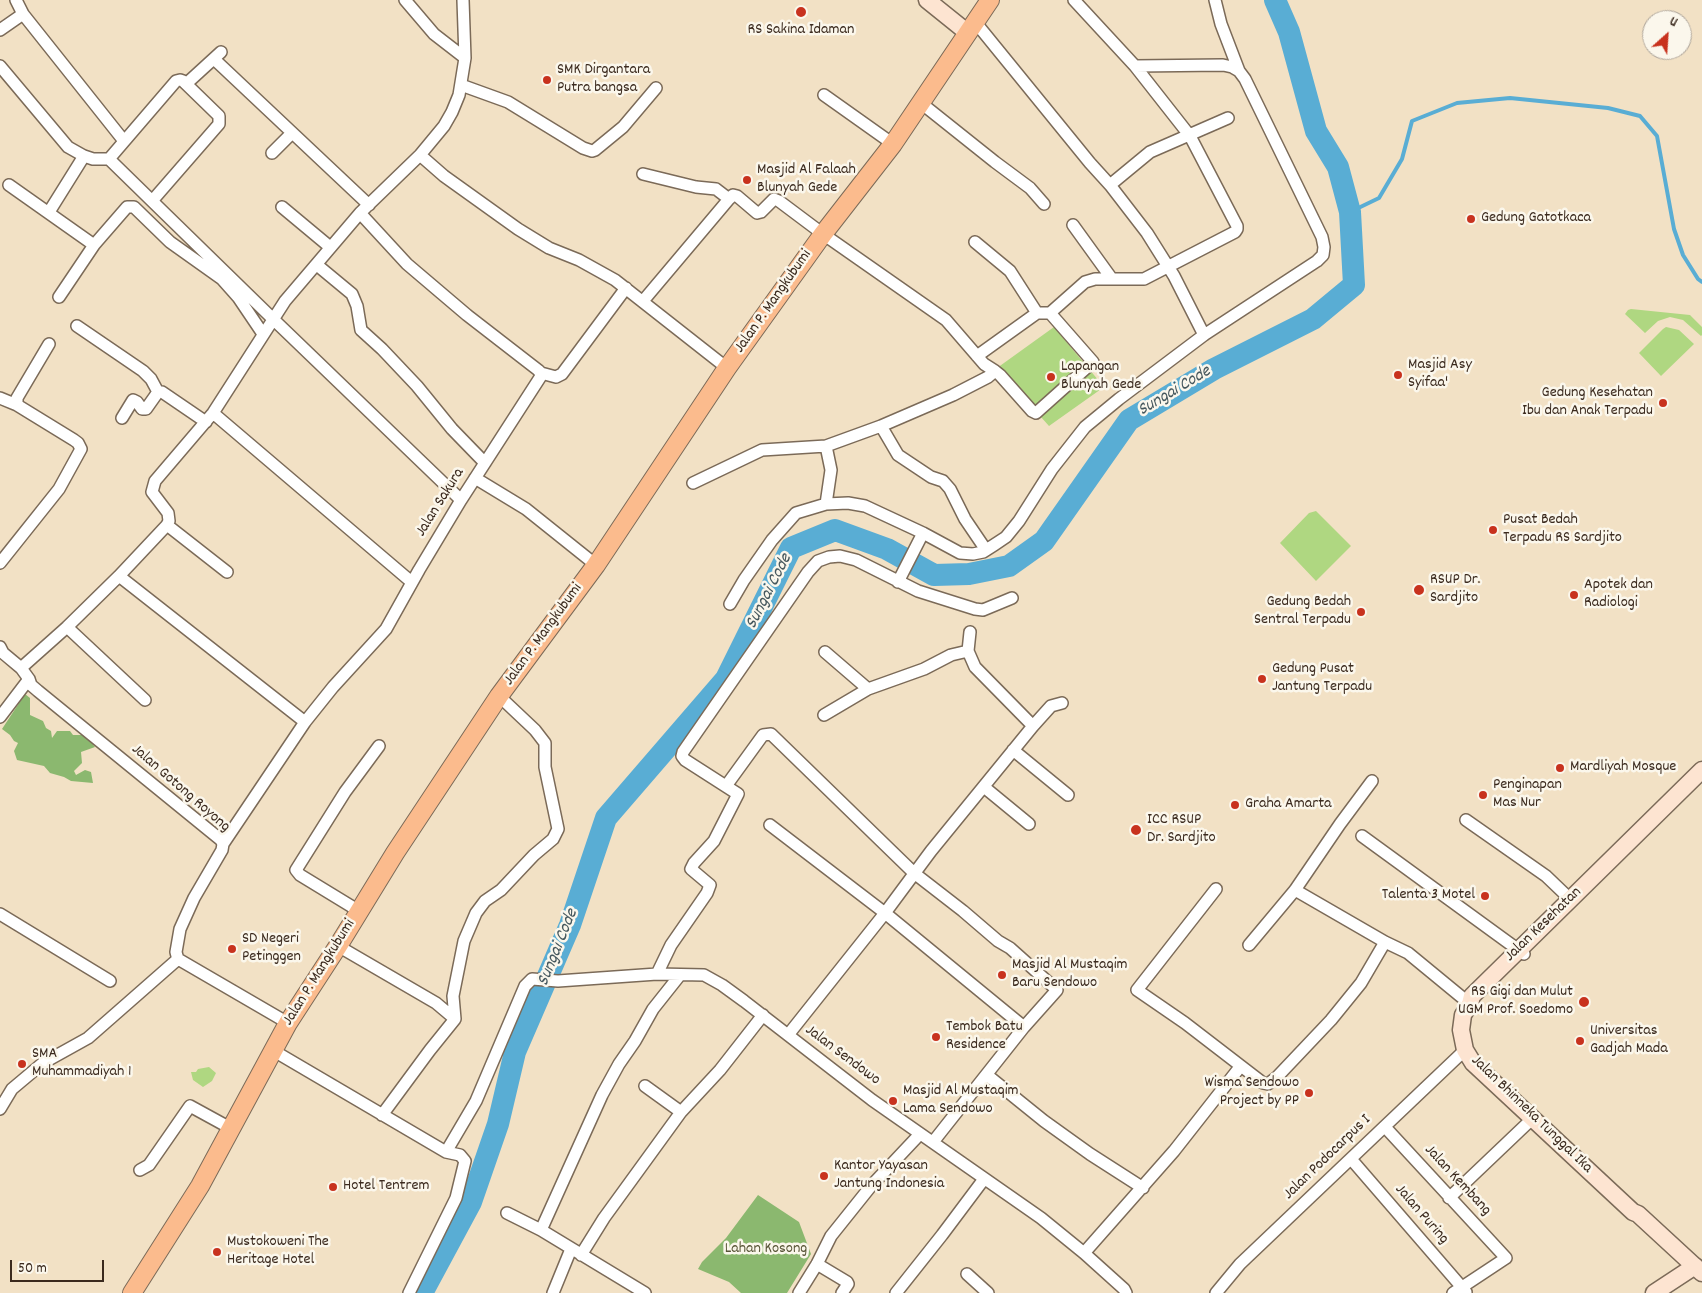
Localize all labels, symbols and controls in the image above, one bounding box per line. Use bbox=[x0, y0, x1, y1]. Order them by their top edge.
marker: RS Sakina Idaman bbox=[794, 5, 808, 19]
north arrow bbox=[1642, 10, 1692, 60]
text: U bbox=[1666, 12, 1681, 33]
place label: RS Sakina Idaman bbox=[748, 21, 854, 41]
place label: SMK Dirgantara Putra bangsa bbox=[557, 61, 650, 99]
marker: SMK Dirgantara Putra bangsa bbox=[541, 74, 553, 86]
place label: Masjid Al Falaah Blunyah Gede bbox=[757, 161, 856, 199]
marker: Masjid Al Falaah Blunyah Gede bbox=[741, 174, 753, 186]
place label: Gedung Gatotkaca bbox=[1481, 209, 1591, 229]
marker: Gedung Gatotkaca bbox=[1465, 213, 1477, 225]
street label: Jalan P. Mangkubumi bbox=[731, 247, 817, 357]
place label: Masjid Asy Syifaa' bbox=[1408, 356, 1472, 394]
place label: Lapangan Blunyah Gede bbox=[1061, 358, 1141, 396]
water label: Sungai Code bbox=[1135, 362, 1215, 422]
marker: Masjid Asy Syifaa' bbox=[1392, 369, 1404, 381]
marker: Lapangan Blunyah Gede bbox=[1045, 371, 1057, 383]
place label: Gedung Kesehatan Ibu dan Anak Terpadu bbox=[1522, 384, 1653, 422]
marker: Gedung Kesehatan Ibu dan Anak Terpadu bbox=[1657, 397, 1669, 409]
street label: Jalan Sakura bbox=[412, 465, 470, 541]
place label: Pusat Bedah Terpadu RS Sardjito bbox=[1503, 511, 1622, 549]
marker: Pusat Bedah Terpadu RS Sardjito bbox=[1487, 524, 1499, 536]
water label: Sungai Code bbox=[742, 551, 798, 633]
place label: RSUP Dr. Sardjito bbox=[1430, 571, 1480, 609]
place label: Apotek dan Radiologi bbox=[1584, 576, 1653, 614]
street label: Jalan P. Mangkubumi bbox=[500, 580, 588, 690]
marker: RSUP Dr. Sardjito bbox=[1412, 583, 1426, 597]
marker: Apotek dan Radiologi bbox=[1568, 589, 1580, 601]
place label: Gedung Bedah Sentral Terpadu bbox=[1254, 593, 1351, 631]
marker: Gedung Bedah Sentral Terpadu bbox=[1355, 606, 1367, 618]
place label: Gedung Pusat Jantung Terpadu bbox=[1272, 660, 1372, 698]
marker: Gedung Pusat Jantung Terpadu bbox=[1256, 673, 1268, 685]
street label: Jalan Gotong Royong bbox=[127, 741, 233, 837]
place label: Mardliyah Mosque bbox=[1570, 758, 1676, 778]
marker: Mardliyah Mosque bbox=[1554, 762, 1566, 774]
place label: Penginapan Mas Nur bbox=[1493, 776, 1562, 814]
marker: Penginapan Mas Nur bbox=[1477, 789, 1489, 801]
place label: Graha Amarta bbox=[1245, 795, 1332, 815]
marker: Graha Amarta bbox=[1229, 799, 1241, 811]
place label: ICC RSUP Dr. Sardjito bbox=[1147, 811, 1216, 849]
marker: ICC RSUP Dr. Sardjito bbox=[1129, 823, 1143, 837]
street label: Jalan Kesehatan bbox=[1502, 884, 1586, 966]
place label: Talenta 3 Motel bbox=[1382, 886, 1475, 906]
marker: Talenta 3 Motel bbox=[1479, 890, 1491, 902]
water label: Sungai Code bbox=[534, 906, 584, 990]
street label: Jalan P. Mangkubumi bbox=[280, 916, 360, 1030]
place label: SD Negeri Petinggen bbox=[242, 930, 301, 968]
marker: SD Negeri Petinggen bbox=[226, 943, 238, 955]
place label: Masjid Al Mustaqim Baru Sendowo bbox=[1012, 956, 1128, 994]
marker: Masjid Al Mustaqim Baru Sendowo bbox=[996, 969, 1008, 981]
place label: RS Gigi dan Mulut UGM Prof. Soedomo bbox=[1458, 983, 1573, 1021]
marker: RS Gigi dan Mulut UGM Prof. Soedomo bbox=[1577, 995, 1591, 1009]
place label: Tembok Batu Residence bbox=[946, 1018, 1023, 1056]
street label: Jalan Sendowo bbox=[801, 1021, 883, 1091]
place label: Universitas Gadjah Mada bbox=[1590, 1022, 1668, 1060]
marker: Tembok Batu Residence bbox=[930, 1031, 942, 1043]
marker: Universitas Gadjah Mada bbox=[1574, 1035, 1586, 1047]
place label: SMA Muhammadiyah 1 bbox=[32, 1045, 132, 1083]
street label: Jalan Bhinneka Tunggal Ika bbox=[1466, 1052, 1596, 1178]
marker: SMA Muhammadiyah 1 bbox=[16, 1058, 28, 1070]
place label: Wisma Sendowo Project by PP bbox=[1204, 1074, 1299, 1112]
place label: Masjid Al Mustaqim Lama Sendowo bbox=[903, 1082, 1019, 1120]
marker: Wisma Sendowo Project by PP bbox=[1303, 1087, 1315, 1099]
marker: Masjid Al Mustaqim Lama Sendowo bbox=[887, 1095, 899, 1107]
street label: Jalan Podocarpus I bbox=[1280, 1111, 1376, 1205]
street label: Jalan Kembang bbox=[1419, 1142, 1495, 1220]
place label: Kantor Yayasan Jantung Indonesia bbox=[834, 1157, 944, 1195]
marker: Kantor Yayasan Jantung Indonesia bbox=[818, 1170, 830, 1182]
place label: Hotel Tentrem bbox=[343, 1177, 429, 1197]
marker: Hotel Tentrem bbox=[327, 1181, 339, 1193]
street label: Jalan Puring bbox=[1390, 1181, 1452, 1249]
place label: Mustokoweni The Heritage Hotel bbox=[227, 1233, 329, 1271]
park label: Lahan Kosong bbox=[725, 1240, 807, 1260]
marker: Mustokoweni The Heritage Hotel bbox=[211, 1246, 223, 1258]
scale bar bbox=[12, 1250, 106, 1282]
text: 50 m bbox=[18, 1258, 47, 1280]

